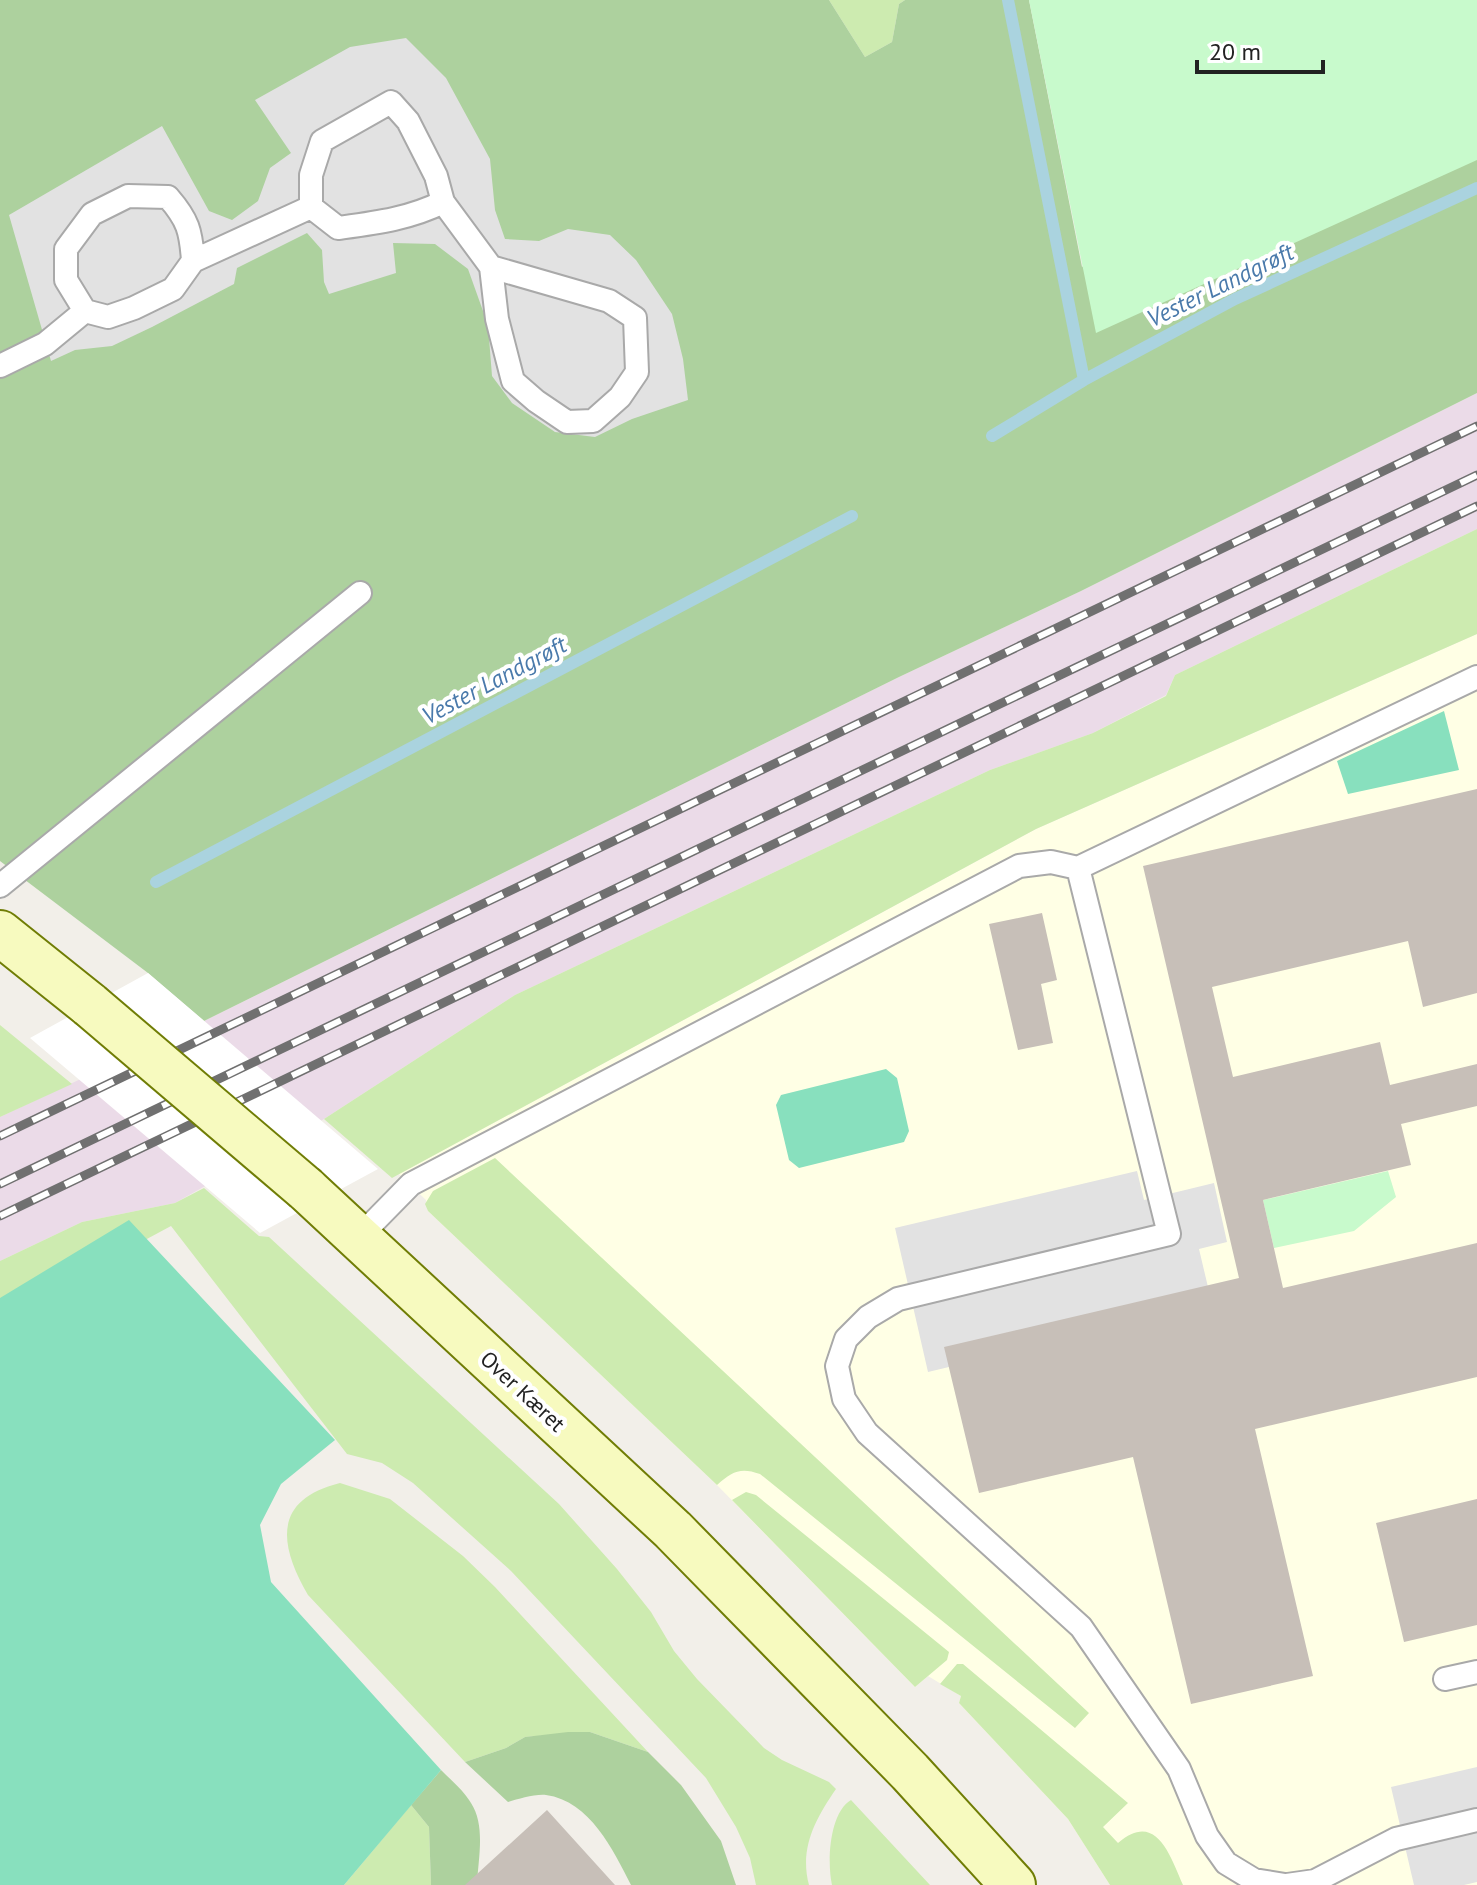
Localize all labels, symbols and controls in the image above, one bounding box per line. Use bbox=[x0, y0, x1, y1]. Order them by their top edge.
scale bar bbox=[1197, 24, 1323, 74]
text: 20 m bbox=[1209, 36, 1261, 67]
water label: Vester Landgrøft bbox=[1141, 235, 1300, 334]
water label: Vester Landgrøft bbox=[416, 628, 573, 731]
street label: Over Kæret bbox=[475, 1345, 572, 1438]

